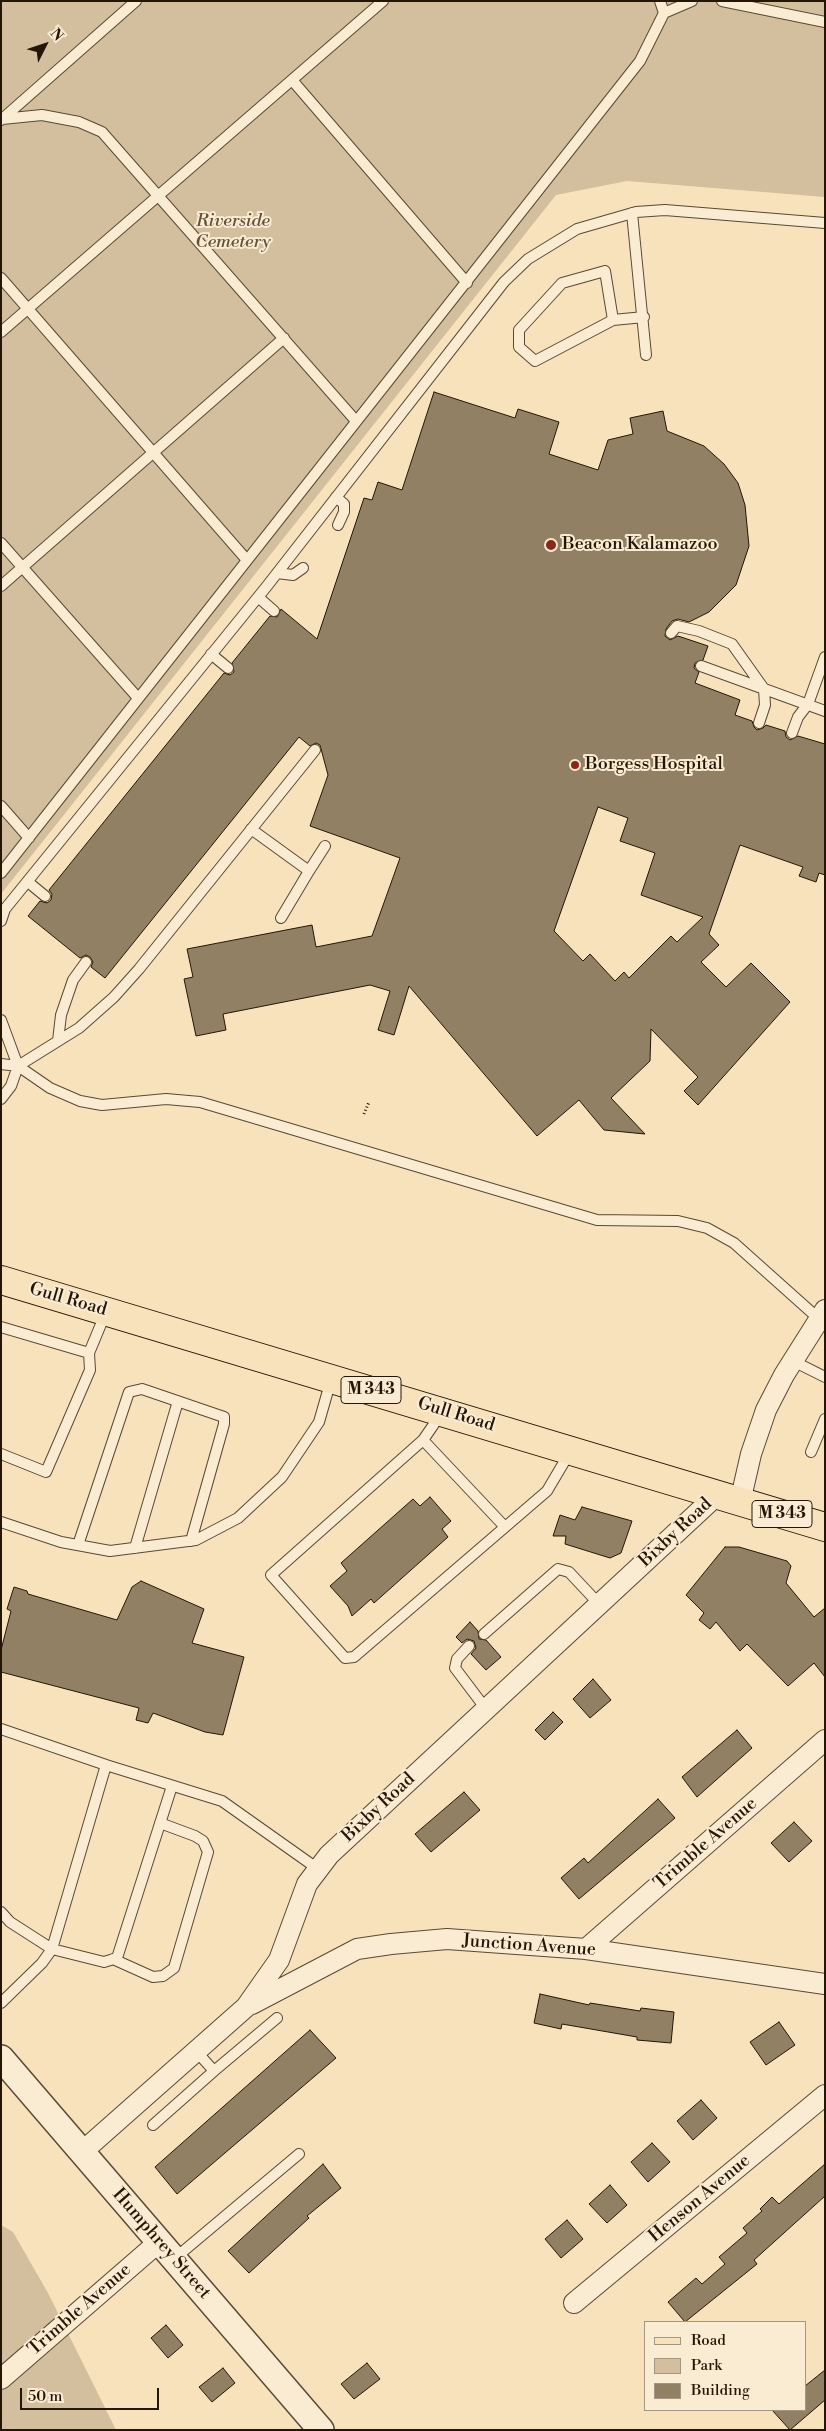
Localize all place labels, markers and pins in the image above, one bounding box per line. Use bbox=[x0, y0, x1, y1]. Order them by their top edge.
place label: Beacon Kalamazoo bbox=[562, 534, 718, 556]
marker: Beacon Kalamazoo bbox=[544, 538, 558, 552]
place label: Borgess Hospital bbox=[585, 754, 723, 776]
marker: Borgess Hospital bbox=[569, 759, 581, 771]

